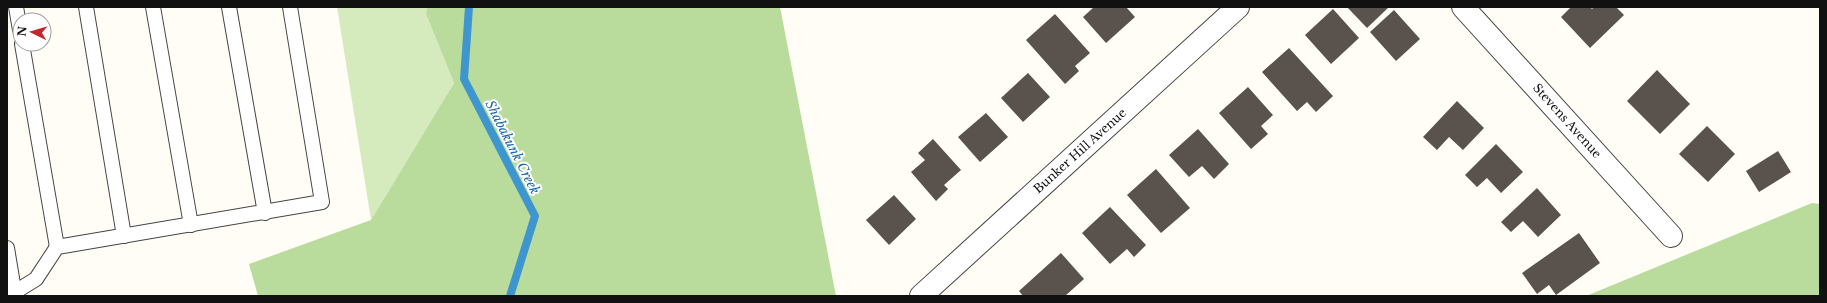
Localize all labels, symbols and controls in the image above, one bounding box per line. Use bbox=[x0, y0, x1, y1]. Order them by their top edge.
north arrow bbox=[12, 12, 52, 52]
text: N bbox=[15, 25, 30, 37]
street label: Stevens Avenue bbox=[1530, 80, 1605, 161]
water label: Shabakunk Creek bbox=[482, 97, 544, 197]
street label: Bunker Hill Avenue bbox=[1030, 105, 1129, 196]

